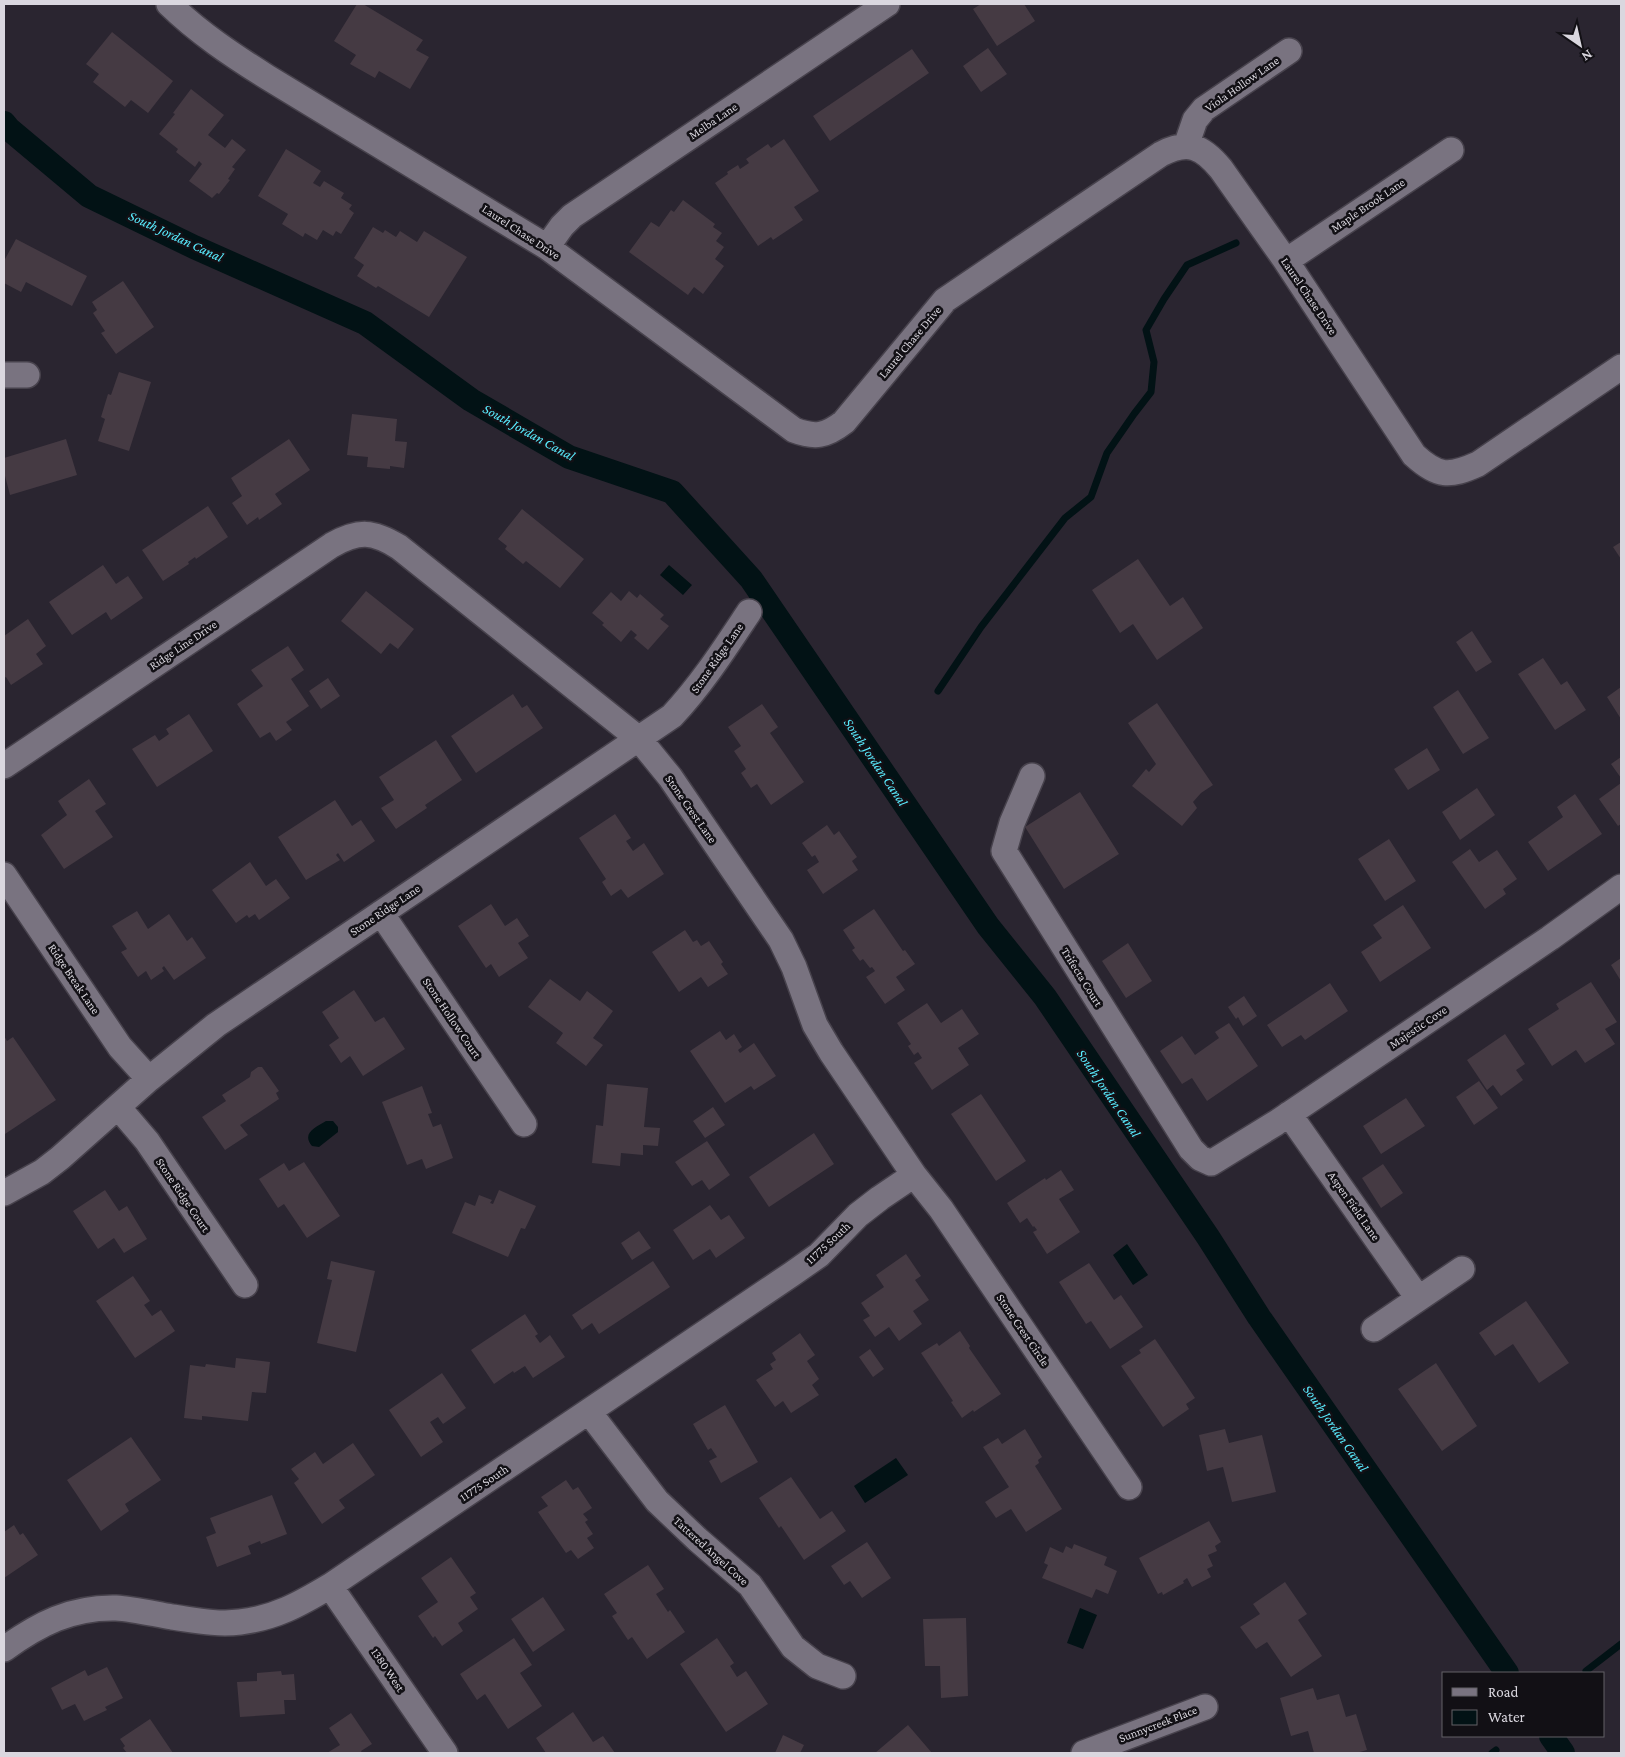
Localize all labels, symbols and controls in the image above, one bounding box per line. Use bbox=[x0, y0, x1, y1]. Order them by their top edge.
north arrow bbox=[1555, 20, 1605, 70]
text: N bbox=[1578, 46, 1596, 65]
street label: Viola Hollow Lane bbox=[1202, 53, 1282, 115]
street label: Melba Lane bbox=[686, 100, 740, 142]
street label: Maple Brook Lane bbox=[1328, 175, 1408, 235]
street label: Laurel Chase Drive bbox=[479, 202, 563, 262]
water label: South Jordan Canal bbox=[126, 207, 226, 265]
street label: Laurel Chase Drive bbox=[1278, 255, 1340, 337]
street label: Laurel Chase Drive bbox=[876, 303, 944, 381]
water label: South Jordan Canal bbox=[480, 400, 578, 464]
street label: Ridge Line Drive bbox=[147, 617, 219, 673]
street label: Stone Ridge Lane bbox=[688, 620, 746, 696]
water label: South Jordan Canal bbox=[841, 715, 912, 809]
street label: Stone Crest Lane bbox=[662, 772, 720, 846]
street label: Stone Ridge Lane bbox=[347, 881, 423, 939]
street label: Ridge Break Lane bbox=[45, 941, 103, 1017]
street label: Trifecta Court bbox=[1058, 945, 1106, 1010]
street label: Stone Hollow Court bbox=[420, 975, 485, 1062]
street label: Majestic Cove bbox=[1387, 1003, 1449, 1051]
water label: South Jordan Canal bbox=[1074, 1046, 1145, 1140]
street label: Stone Ridge Court bbox=[153, 1155, 214, 1236]
street label: Aspen Field Lane bbox=[1325, 1169, 1383, 1243]
street label: 11775 South bbox=[803, 1219, 853, 1267]
street label: Stone Crest Circle bbox=[994, 1291, 1052, 1369]
water label: South Jordan Canal bbox=[1300, 1381, 1372, 1475]
street label: 11775 South bbox=[457, 1461, 511, 1504]
street label: Tattered Angel Cove bbox=[671, 1514, 751, 1588]
street label: 1380 West bbox=[368, 1646, 408, 1695]
legend bbox=[1442, 1672, 1605, 1737]
text: Road bbox=[1488, 1684, 1519, 1700]
street label: Sunnycreek Place bbox=[1117, 1703, 1199, 1745]
text: Water bbox=[1488, 1709, 1525, 1725]

